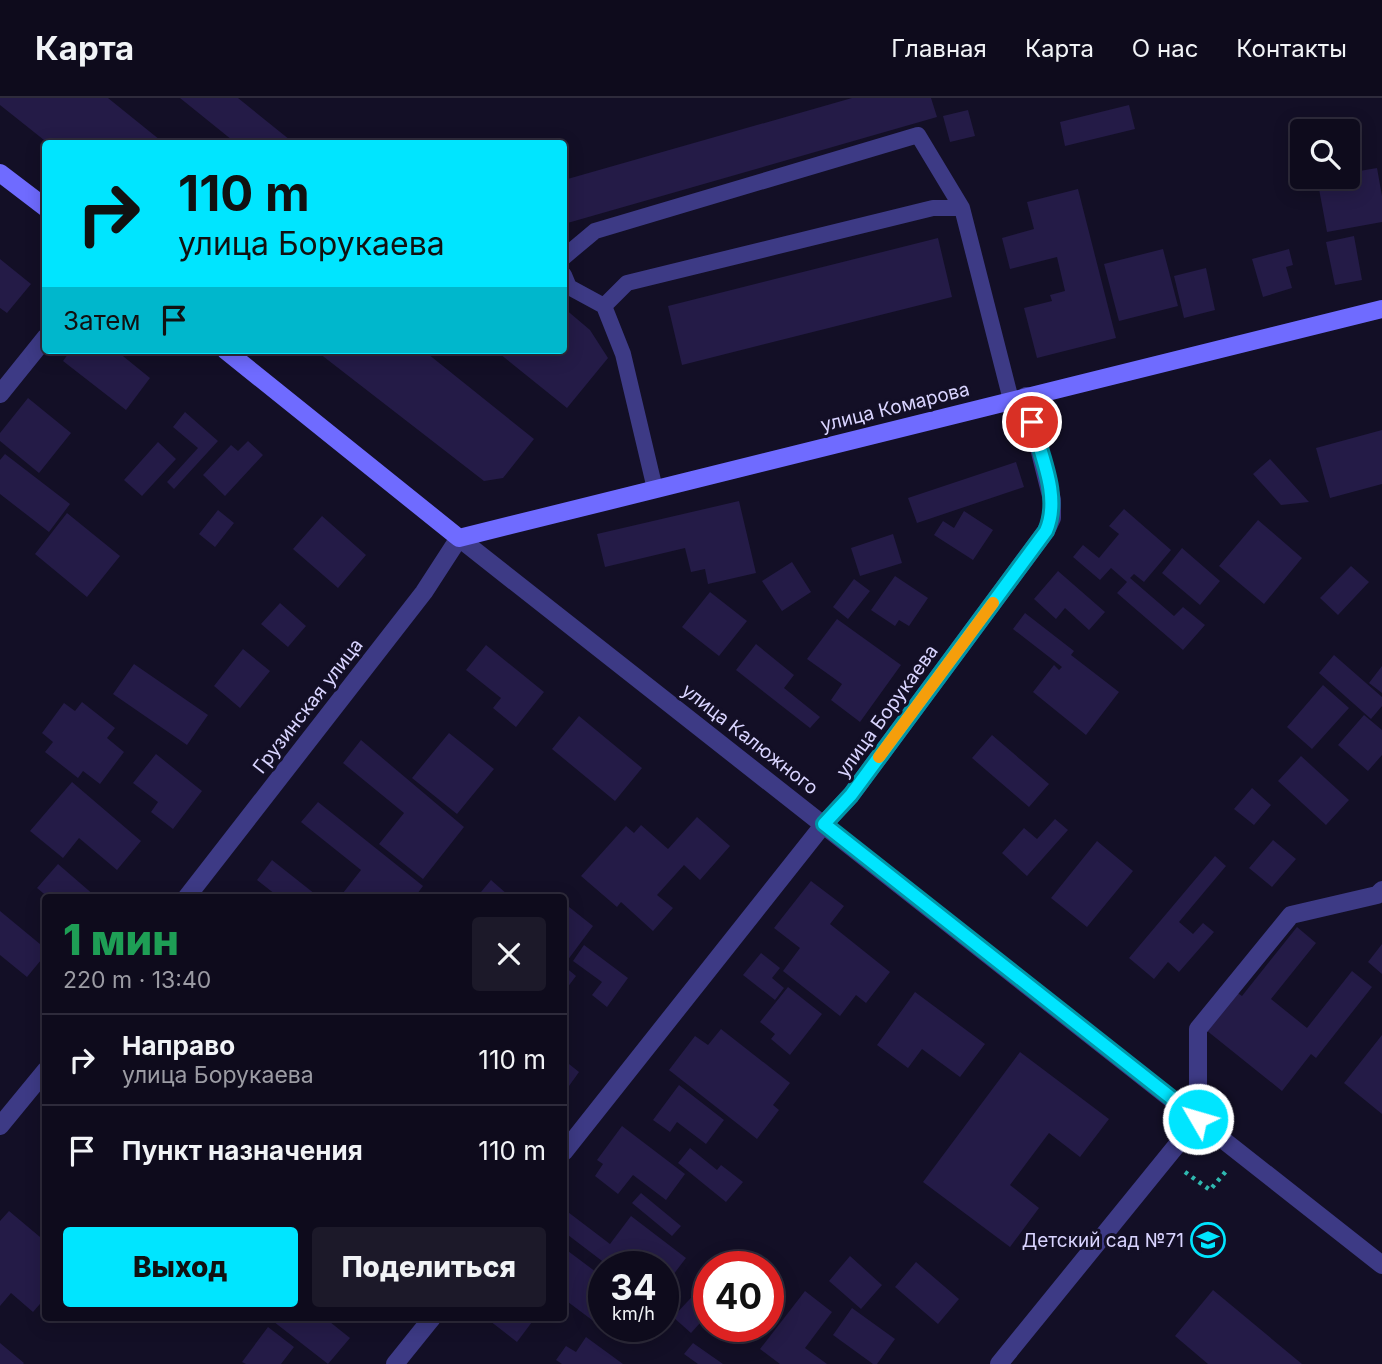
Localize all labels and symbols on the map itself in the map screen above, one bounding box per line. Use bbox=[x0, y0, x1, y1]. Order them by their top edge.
street label: улица Комарова bbox=[818, 377, 972, 437]
pin bbox=[1002, 392, 1062, 452]
street label: Грузинская улица bbox=[248, 634, 368, 778]
street label: улица Борукаева bbox=[831, 640, 943, 782]
street label: улица Калюжного bbox=[677, 679, 823, 799]
position arrow bbox=[1161, 1082, 1235, 1156]
school or university icon: Детский сад №71 bbox=[1189, 1221, 1227, 1259]
place label: Детский сад №71 bbox=[1022, 1229, 1184, 1252]
speed limit sign: 40 bbox=[693, 1251, 784, 1342]

